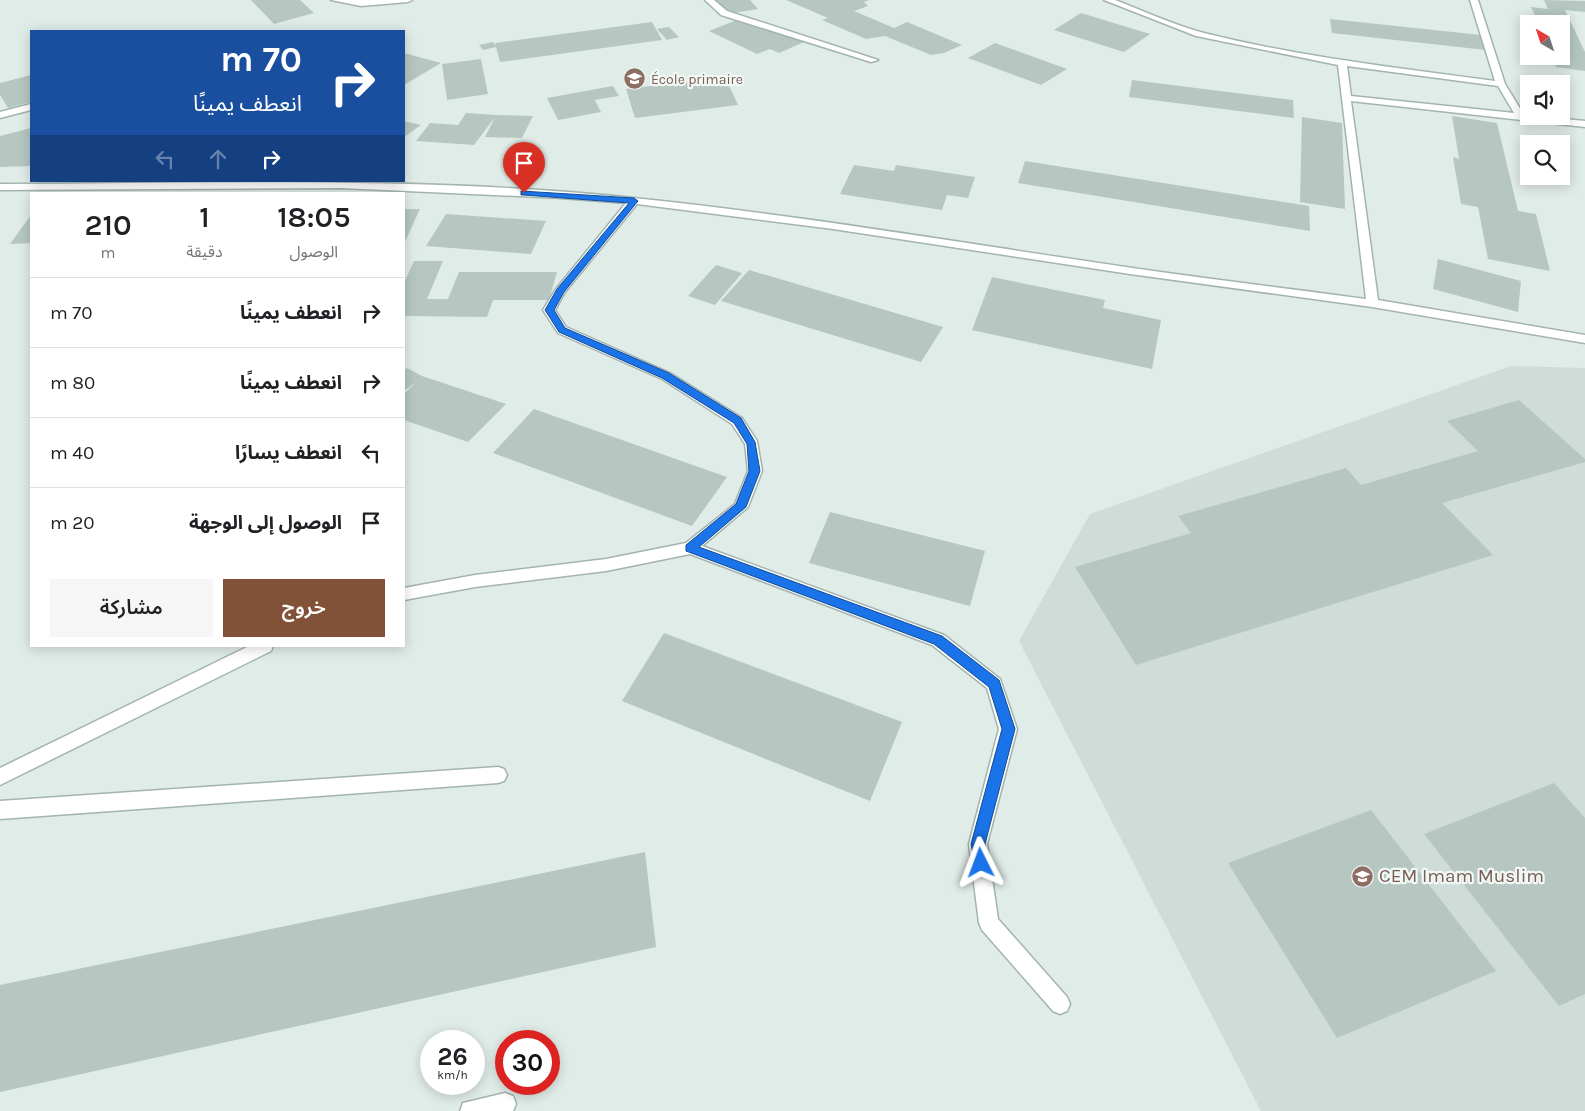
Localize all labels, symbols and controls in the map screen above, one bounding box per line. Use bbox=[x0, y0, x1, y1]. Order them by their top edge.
north arrow bbox=[1520, 15, 1570, 65]
map controls bbox=[1520, 15, 1570, 185]
text: 70 m bbox=[220, 39, 302, 80]
icon: right bbox=[320, 50, 385, 115]
school or university icon: École primaire bbox=[623, 67, 647, 91]
place label: École primaire bbox=[651, 70, 743, 88]
button: sound bbox=[1520, 75, 1570, 125]
text: انعطف يمينًا bbox=[193, 91, 302, 117]
button: search bbox=[1520, 135, 1570, 185]
pin bbox=[503, 142, 545, 193]
icon: left bbox=[151, 145, 179, 173]
icon: ahead bbox=[204, 145, 232, 173]
icon: right bbox=[257, 145, 285, 173]
icon: arrive bbox=[510, 149, 538, 177]
text: 1 bbox=[199, 199, 210, 235]
text: 18:05 bbox=[277, 199, 350, 235]
text: 210 bbox=[85, 207, 132, 243]
text: دقيقة bbox=[186, 242, 223, 261]
text: الوصول bbox=[289, 242, 338, 261]
text: m bbox=[101, 243, 116, 262]
icon: right bbox=[357, 299, 385, 327]
text: 70 m bbox=[50, 302, 93, 324]
text: انعطف يمينًا bbox=[240, 302, 342, 324]
icon: right bbox=[357, 369, 385, 397]
text: 80 m bbox=[50, 372, 95, 394]
text: انعطف يمينًا bbox=[240, 372, 342, 394]
icon: left bbox=[357, 439, 385, 467]
text: 40 m bbox=[50, 442, 94, 464]
text: انعطف يسارًا bbox=[235, 442, 342, 464]
icon: arrive bbox=[357, 509, 385, 537]
text: 20 m bbox=[50, 512, 95, 534]
text: الوصول إلى الوجهة bbox=[189, 512, 342, 534]
button: مشاركة bbox=[50, 579, 213, 637]
button: خروج bbox=[223, 579, 385, 637]
position arrow bbox=[954, 836, 1006, 888]
school or university icon: CEM Imam Muslim bbox=[1351, 864, 1375, 888]
place label: CEM Imam Muslim bbox=[1379, 865, 1544, 887]
speed limit sign: 30 bbox=[495, 1030, 560, 1095]
text: 26 bbox=[437, 1042, 468, 1071]
text: km/h bbox=[437, 1068, 468, 1082]

